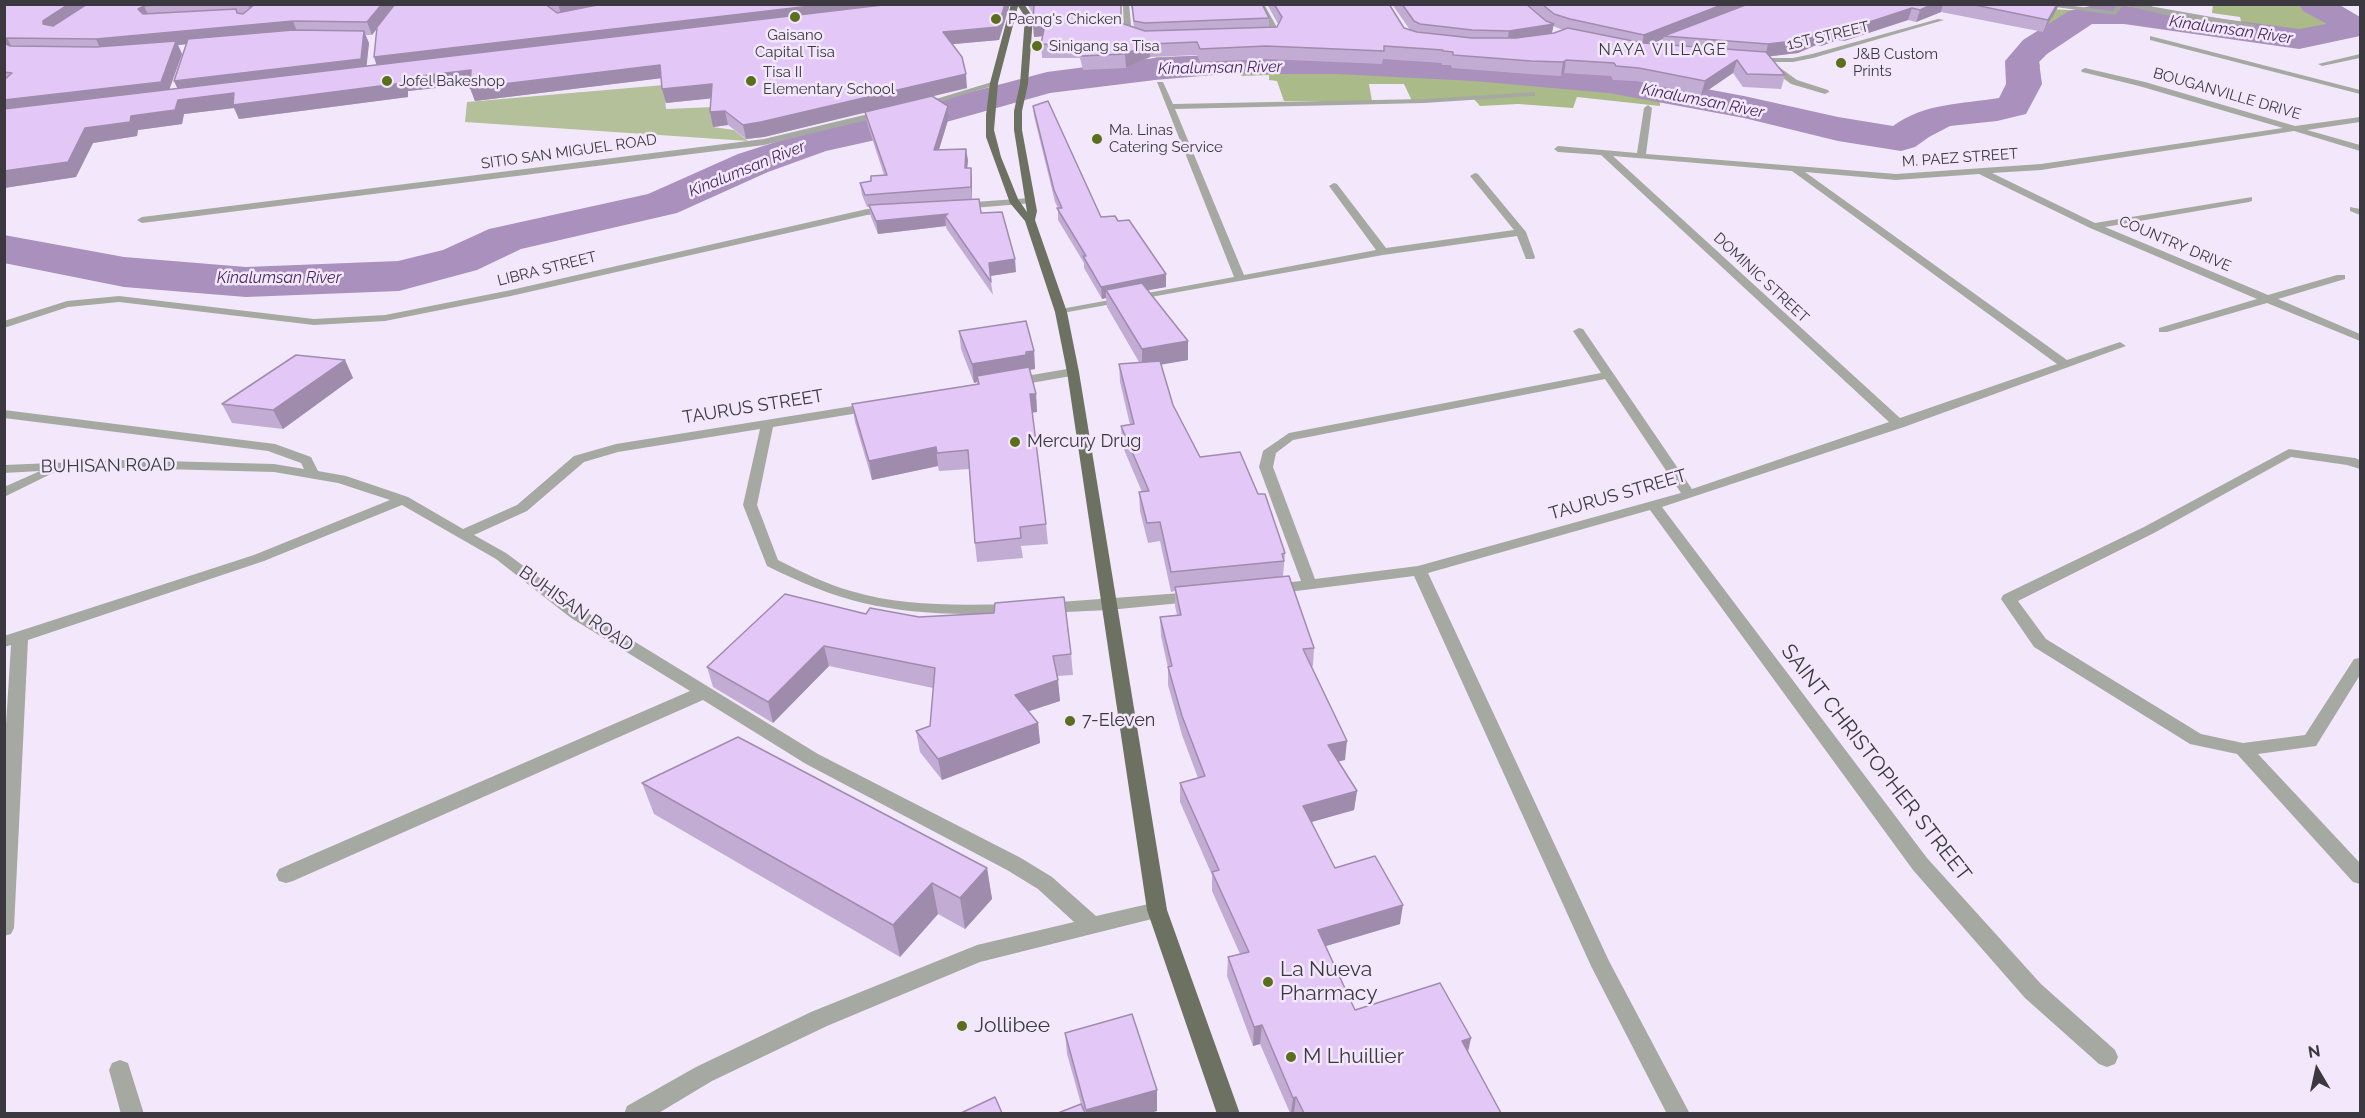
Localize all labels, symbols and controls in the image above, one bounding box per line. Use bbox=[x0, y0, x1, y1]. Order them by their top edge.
marker: Gaisano Capital Tisa bbox=[788, 10, 802, 24]
place label: Paeng's Chicken bbox=[1008, 10, 1122, 28]
marker: Paeng's Chicken bbox=[989, 12, 1003, 26]
water label: Kinalumsan River bbox=[2168, 12, 2294, 48]
street label: 1ST STREET bbox=[1785, 18, 1871, 54]
place label: Gaisano Capital Tisa bbox=[755, 26, 835, 61]
place label: Sinigang sa Tisa bbox=[1049, 37, 1160, 55]
marker: Sinigang sa Tisa bbox=[1030, 39, 1044, 53]
district label: NAYA VILLAGE bbox=[1598, 40, 1728, 60]
place label: J&B Custom Prints bbox=[1853, 45, 1938, 80]
marker: J&B Custom Prints bbox=[1834, 56, 1848, 70]
water label: Kinalumsan River bbox=[1158, 57, 1282, 79]
place label: Tisa II Elementary School bbox=[763, 63, 895, 98]
street label: BOUGANVILLE DRIVE bbox=[2151, 64, 2303, 124]
place label: Jofel Bakeshop bbox=[399, 72, 505, 90]
marker: Jofel Bakeshop bbox=[380, 74, 394, 88]
marker: Tisa II Elementary School bbox=[744, 74, 758, 88]
water label: Kinalumsan River bbox=[1640, 80, 1766, 122]
place label: Ma. Linas Catering Service bbox=[1109, 121, 1223, 156]
street label: SITIO SAN MIGUEL ROAD bbox=[480, 131, 658, 173]
marker: Ma. Linas Catering Service bbox=[1090, 132, 1104, 146]
water label: Kinalumsan River bbox=[686, 137, 808, 201]
street label: M. PAEZ STREET bbox=[1901, 145, 2019, 171]
street label: COUNTRY DRIVE bbox=[2116, 212, 2234, 276]
street label: DOMINIC STREET bbox=[1710, 229, 1812, 327]
street label: LIBRA STREET bbox=[496, 248, 598, 290]
water label: Kinalumsan River bbox=[217, 268, 341, 288]
street label: TAURUS STREET bbox=[681, 385, 825, 429]
place label: Mercury Drug bbox=[1027, 431, 1141, 453]
marker: Mercury Drug bbox=[1008, 435, 1022, 449]
street label: BUHISAN ROAD bbox=[41, 454, 175, 478]
street label: TAURUS STREET bbox=[1547, 465, 1689, 525]
street label: BUHISAN ROAD bbox=[515, 562, 637, 656]
street label: SAINT CHRISTOPHER STREET bbox=[1776, 639, 1976, 887]
place label: 7-Eleven bbox=[1082, 710, 1155, 732]
marker: 7-Eleven bbox=[1063, 714, 1077, 728]
place label: La Nueva Pharmacy bbox=[1280, 957, 1378, 1007]
marker: La Nueva Pharmacy bbox=[1261, 975, 1275, 989]
place label: Jollibee bbox=[974, 1013, 1050, 1039]
marker: Jollibee bbox=[955, 1019, 969, 1033]
north arrow bbox=[2287, 1040, 2347, 1100]
text: N bbox=[2307, 1041, 2322, 1062]
place label: M Lhuillier bbox=[1303, 1044, 1404, 1070]
marker: M Lhuillier bbox=[1284, 1050, 1298, 1064]

